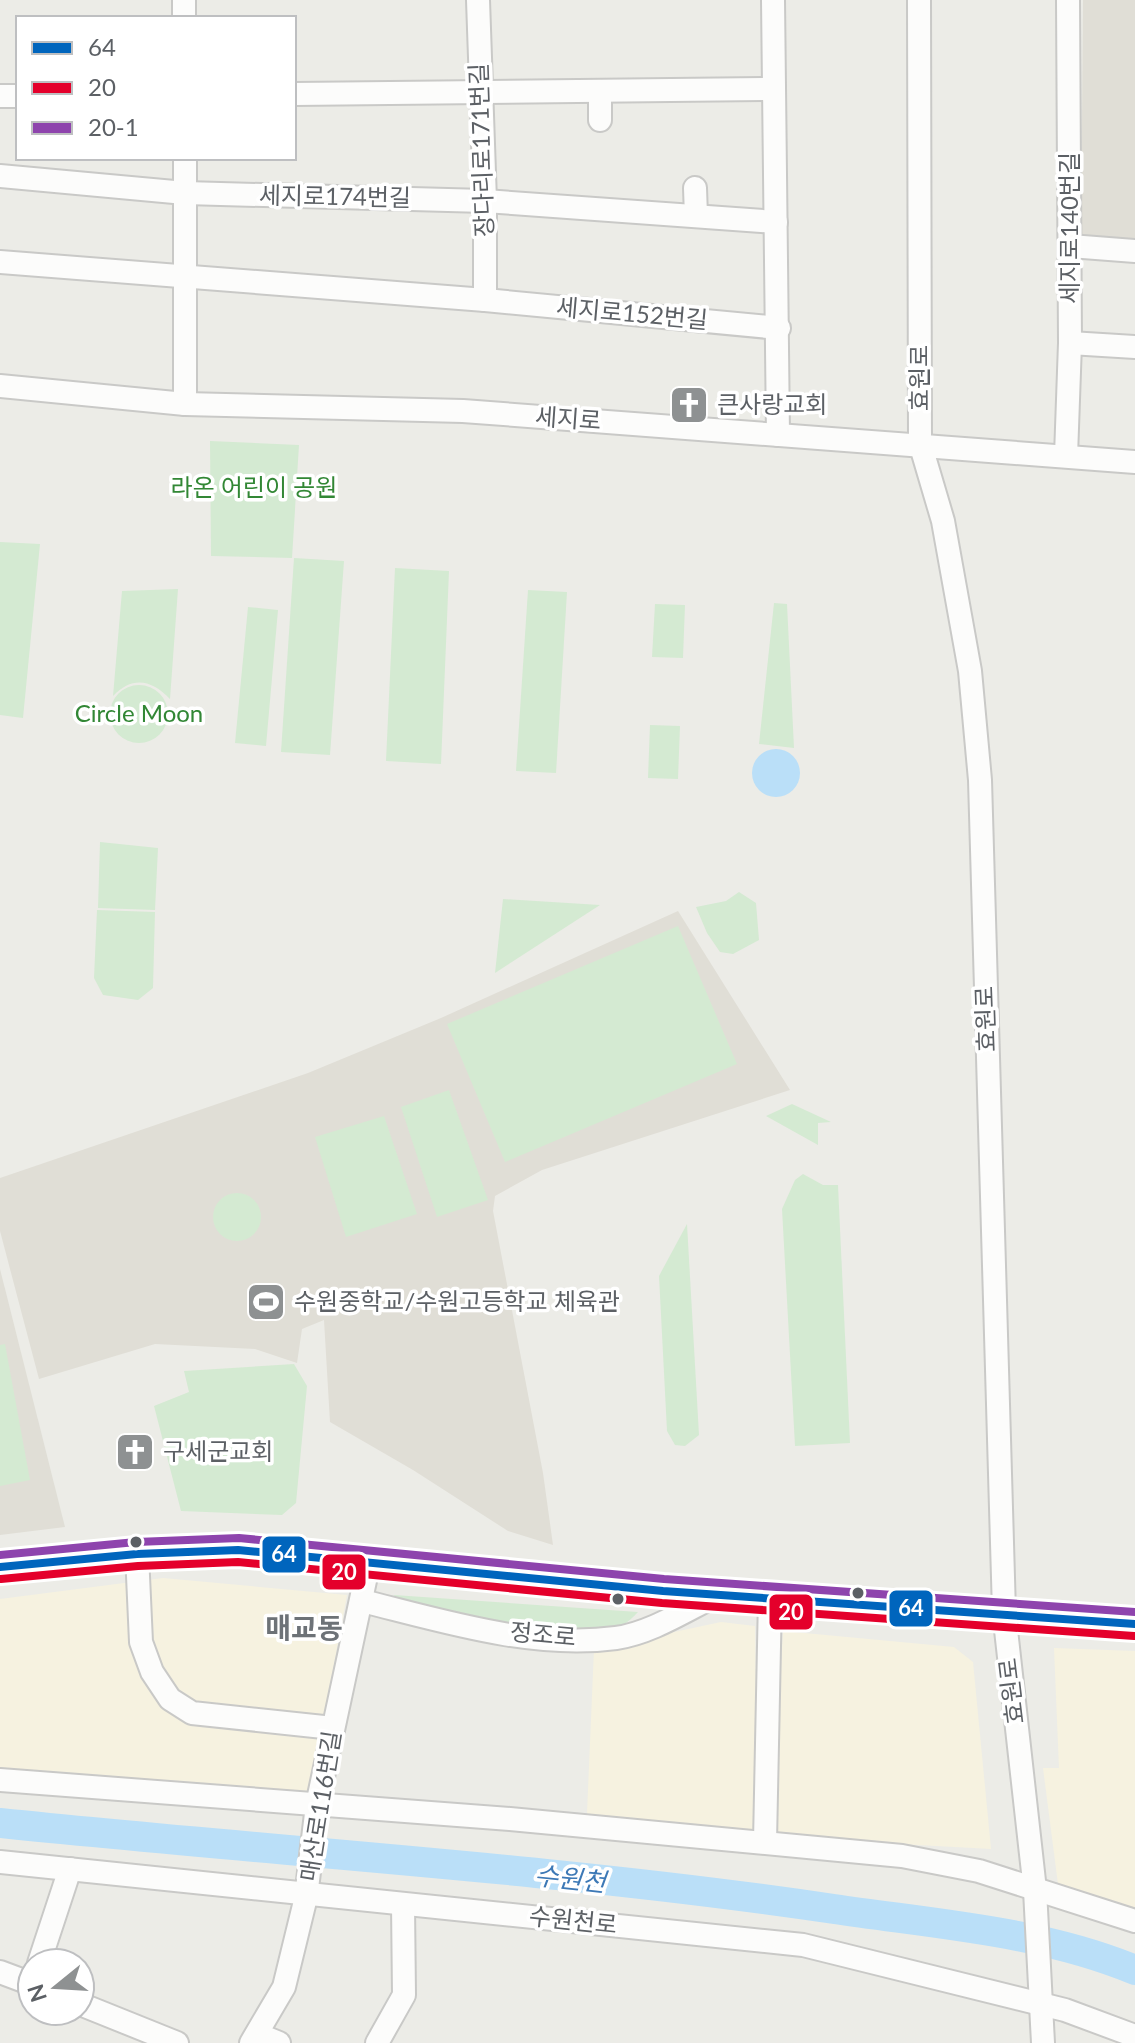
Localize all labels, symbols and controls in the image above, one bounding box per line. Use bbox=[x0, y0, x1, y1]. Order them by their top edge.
legend bbox=[16, 16, 296, 160]
text: 64 bbox=[88, 32, 116, 61]
street label: 장다리로171번길 bbox=[463, 62, 498, 238]
text: 20 bbox=[88, 72, 116, 101]
text: 20-1 bbox=[88, 112, 139, 141]
street label: 세지로140번길 bbox=[1054, 152, 1083, 304]
street label: 세지로174번길 bbox=[259, 180, 411, 211]
street label: 세지로152번길 bbox=[555, 291, 709, 334]
street label: 효원로 bbox=[904, 345, 933, 411]
church icon: 큰사랑교회 bbox=[668, 384, 710, 426]
place label: 큰사랑교회 bbox=[717, 389, 827, 418]
street label: 세지로 bbox=[534, 401, 602, 434]
park label: 라온 어린이 공원 bbox=[171, 472, 337, 501]
park label: Circle Moon bbox=[75, 698, 203, 727]
street label: 효원로 bbox=[969, 985, 1000, 1053]
sports icon: 수원중학교/수원고등학교 체육관 bbox=[245, 1281, 287, 1323]
place label: 수원중학교/수원고등학교 체육관 bbox=[294, 1286, 620, 1315]
church icon: 구세군교회 bbox=[114, 1431, 156, 1473]
place label: 구세군교회 bbox=[163, 1436, 273, 1465]
unlabelled marker bbox=[128, 1534, 144, 1550]
line badge: 64 bbox=[261, 1535, 307, 1574]
text: 64 bbox=[271, 1540, 297, 1567]
line badge: 20 bbox=[321, 1553, 367, 1591]
text: 20 bbox=[331, 1558, 357, 1585]
unlabelled marker bbox=[850, 1585, 866, 1601]
line badge: 64 bbox=[888, 1589, 934, 1628]
unlabelled marker bbox=[610, 1591, 626, 1607]
line badge: 20 bbox=[768, 1593, 814, 1631]
text: 64 bbox=[898, 1594, 924, 1621]
text: 20 bbox=[778, 1598, 804, 1625]
district label: 매교동 bbox=[265, 1610, 343, 1644]
street label: 정조로 bbox=[509, 1616, 577, 1651]
street label: 효원로 bbox=[992, 1657, 1029, 1726]
street label: 매산로116번길 bbox=[293, 1728, 346, 1883]
water label: 수원천 bbox=[533, 1858, 611, 1898]
street label: 수원천로 bbox=[528, 1900, 619, 1939]
north arrow bbox=[16, 1947, 96, 2027]
text: N bbox=[21, 1981, 52, 2006]

